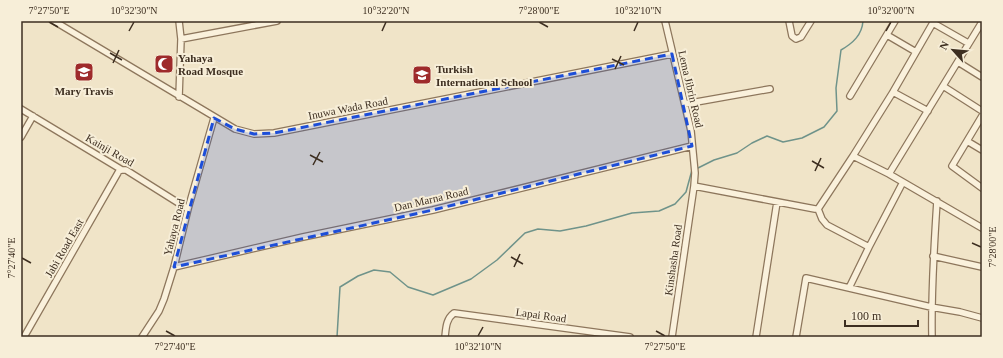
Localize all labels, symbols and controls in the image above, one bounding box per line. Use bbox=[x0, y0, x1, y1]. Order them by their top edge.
text: 7°27'50"E bbox=[29, 5, 70, 16]
text: 10°32'30"N bbox=[110, 5, 158, 16]
text: 10°32'20"N bbox=[362, 5, 410, 16]
text: 7°28'00"E bbox=[519, 5, 560, 16]
text: 10°32'10"N bbox=[614, 5, 662, 16]
text: 10°32'00"N bbox=[867, 5, 915, 16]
north arrow bbox=[933, 30, 973, 70]
text: N bbox=[937, 39, 951, 52]
street label: Lema Jibrin Road bbox=[676, 49, 706, 129]
place label: Yahaya Road Mosque bbox=[178, 52, 243, 77]
mosque icon: Yahaya Road Mosque bbox=[153, 53, 175, 75]
school or university icon: Mary Travis bbox=[73, 61, 95, 83]
place label: Turkish International School bbox=[436, 63, 532, 88]
school or university icon: Turkish International School bbox=[411, 64, 433, 86]
place label: Mary Travis bbox=[55, 85, 114, 97]
street label: Inuwa Wada Road bbox=[307, 94, 389, 122]
street label: Kainji Road bbox=[84, 131, 137, 169]
street label: Dan Marna Road bbox=[393, 185, 470, 213]
street label: Yahaya Road bbox=[161, 197, 187, 257]
street label: Jabi Road East bbox=[42, 217, 86, 279]
street label: Kinshasha Road bbox=[662, 223, 684, 296]
text: 7°28'00"E bbox=[987, 227, 998, 268]
text: 7°27'40"E bbox=[6, 238, 17, 279]
scale bar bbox=[845, 302, 918, 328]
street label: Lapai Road bbox=[515, 306, 568, 325]
text: 100 m bbox=[851, 309, 882, 323]
text: 7°27'40"E bbox=[155, 341, 196, 352]
text: 10°32'10"N bbox=[454, 341, 502, 352]
text: 7°27'50"E bbox=[645, 341, 686, 352]

